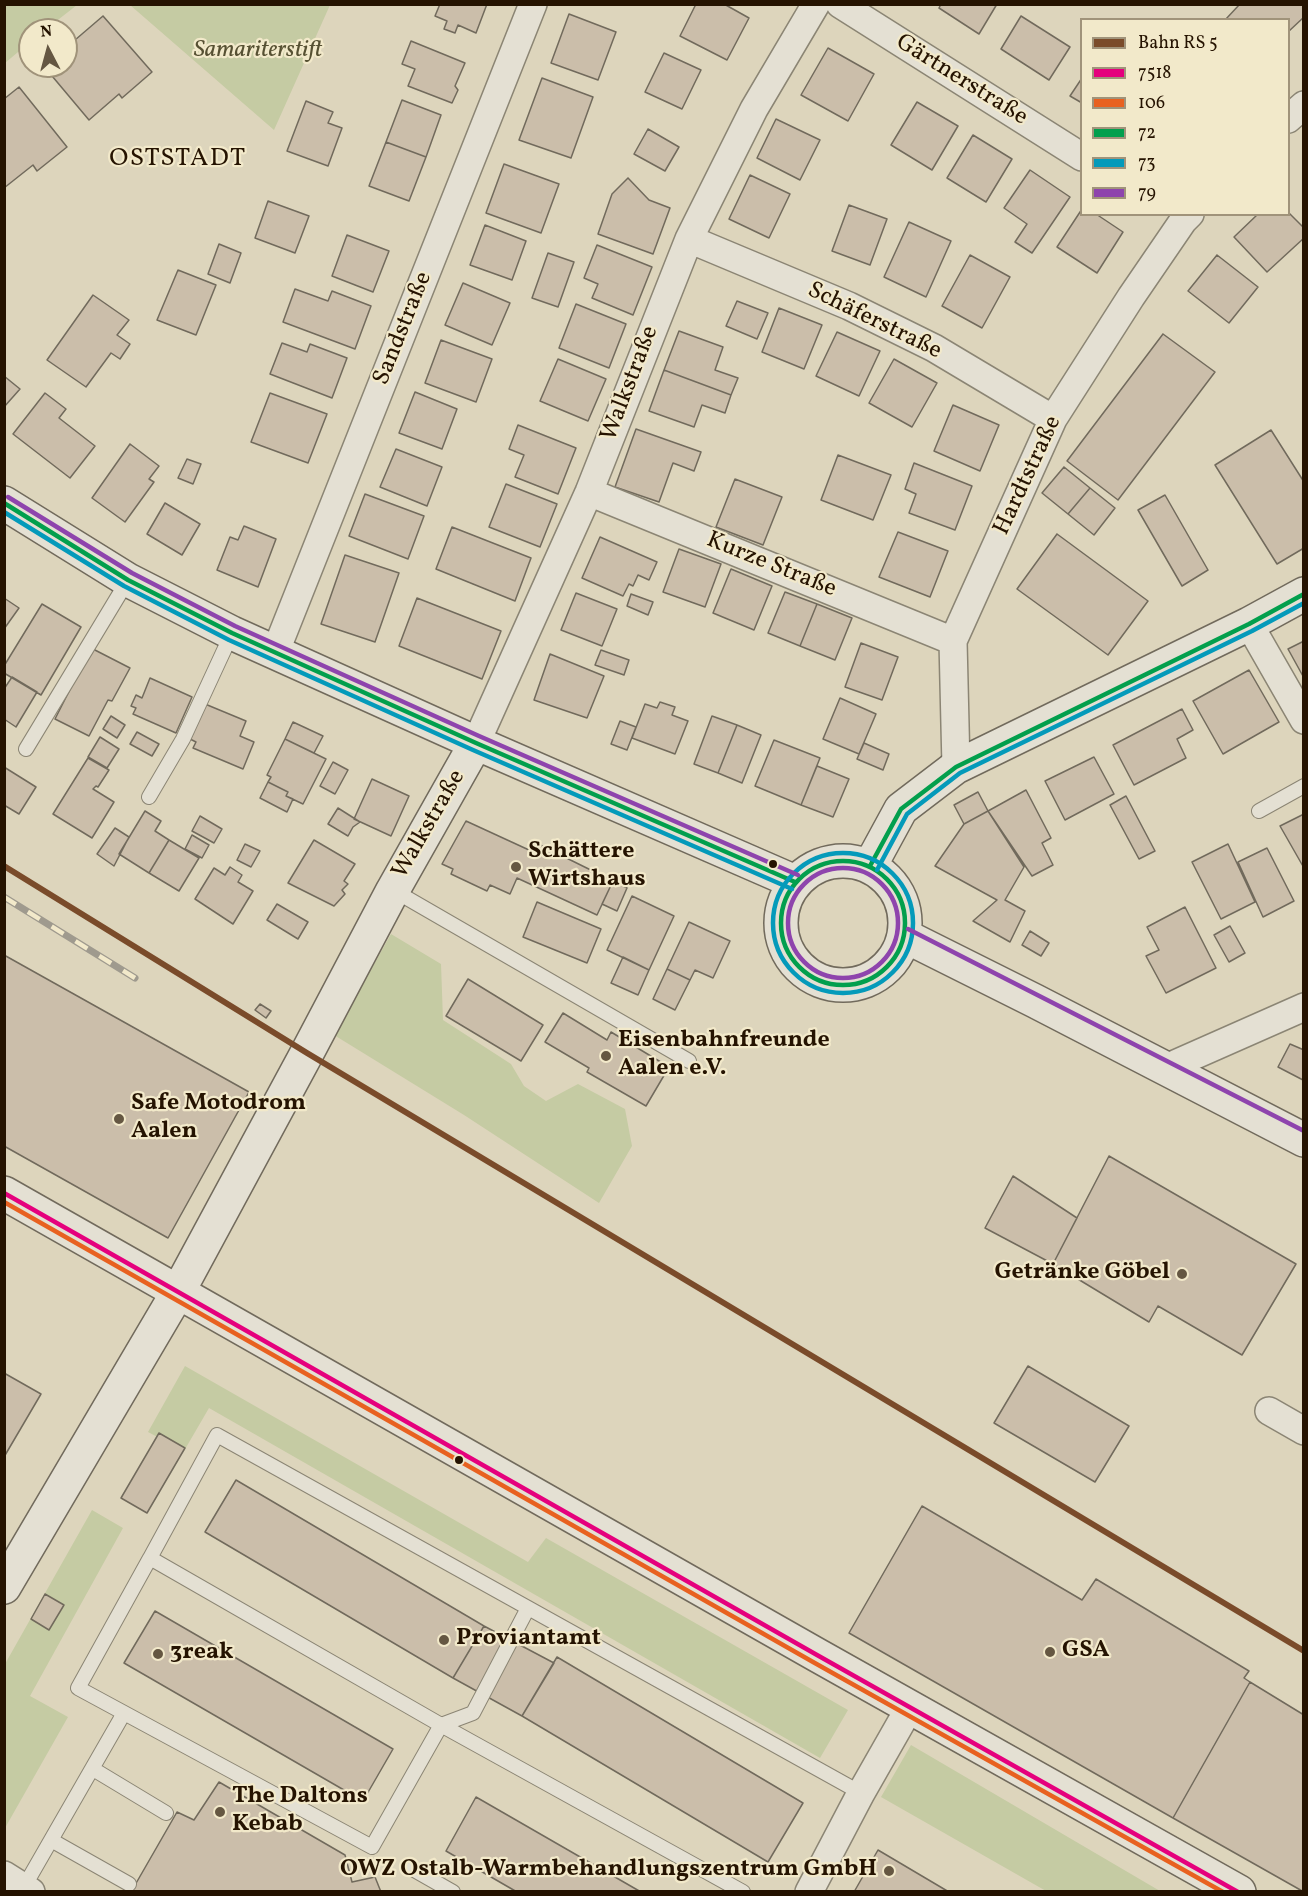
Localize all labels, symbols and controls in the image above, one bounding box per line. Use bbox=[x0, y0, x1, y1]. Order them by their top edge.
north arrow bbox=[18, 18, 78, 78]
legend bbox=[1080, 18, 1290, 216]
text: N bbox=[39, 21, 53, 44]
street label: Gärtnerstraße bbox=[890, 29, 1032, 133]
text: Bahn RS 5 bbox=[1138, 31, 1218, 56]
park label: Samariterstift bbox=[194, 38, 322, 66]
text: 7518 bbox=[1138, 61, 1172, 86]
text: 106 bbox=[1138, 91, 1165, 116]
text: 72 bbox=[1138, 121, 1156, 146]
district label: OSTSTADT bbox=[109, 144, 247, 176]
text: 73 bbox=[1138, 151, 1155, 176]
text: 79 bbox=[1138, 181, 1156, 206]
street label: Sandstraße bbox=[368, 268, 440, 390]
street label: Schäferstraße bbox=[802, 277, 946, 367]
street label: Walkstraße bbox=[596, 322, 666, 446]
street label: Hardtstraße bbox=[989, 412, 1069, 540]
street label: Kurze Straße bbox=[702, 527, 840, 605]
street label: Walkstraße bbox=[387, 765, 473, 885]
place label: Schättere Wirtshaus bbox=[528, 839, 645, 895]
unlabelled marker bbox=[767, 858, 779, 870]
marker: Schättere Wirtshaus bbox=[509, 860, 523, 874]
place label: Eisenbahnfreunde Aalen e.V. bbox=[618, 1028, 830, 1084]
marker: Eisenbahnfreunde Aalen e.V. bbox=[599, 1049, 613, 1063]
place label: Safe Motodrom Aalen bbox=[131, 1091, 306, 1147]
marker: Safe Motodrom Aalen bbox=[112, 1112, 126, 1126]
place label: Getränke Göbel bbox=[994, 1260, 1170, 1288]
marker: Getränke Göbel bbox=[1175, 1267, 1189, 1281]
unlabelled marker bbox=[453, 1454, 465, 1466]
place label: Proviantamt bbox=[456, 1626, 601, 1654]
marker: Proviantamt bbox=[437, 1633, 451, 1647]
place label: GSA bbox=[1062, 1638, 1110, 1666]
place label: 3reak bbox=[170, 1640, 234, 1668]
marker: GSA bbox=[1043, 1645, 1057, 1659]
marker: 3reak bbox=[151, 1647, 165, 1661]
place label: The Daltons Kebab bbox=[232, 1784, 368, 1840]
marker: The Daltons Kebab bbox=[213, 1805, 227, 1819]
place label: OWZ Ostalb-Warmbehandlungszentrum GmbH bbox=[340, 1857, 877, 1885]
marker: OWZ Ostalb-Warmbehandlungszentrum GmbH bbox=[882, 1864, 896, 1878]

